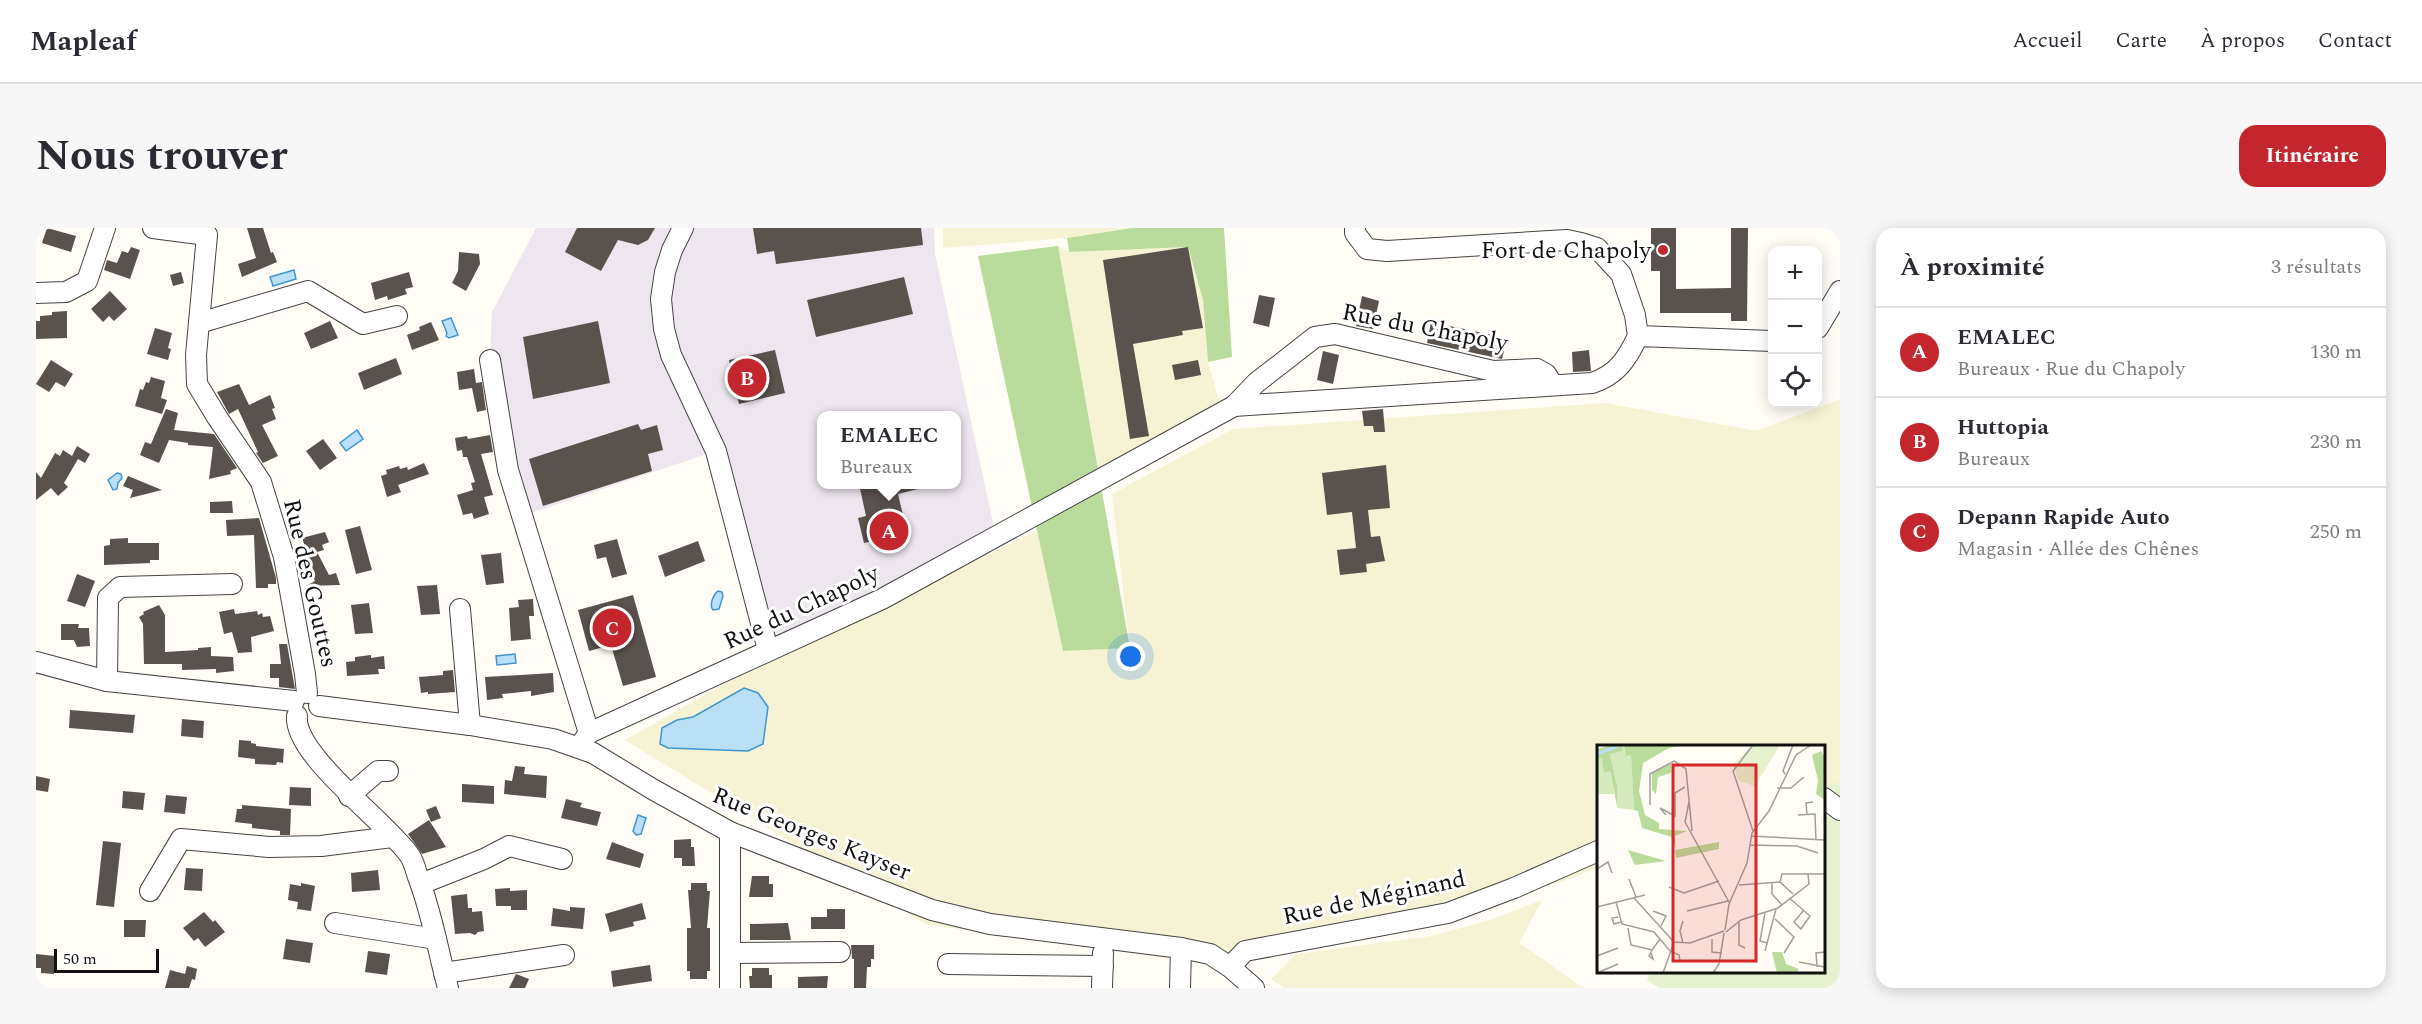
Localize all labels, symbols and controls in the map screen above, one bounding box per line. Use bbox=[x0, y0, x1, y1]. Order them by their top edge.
text: Mapleaf bbox=[30, 20, 137, 63]
text: Accueil bbox=[2012, 25, 2083, 57]
text: Carte bbox=[2116, 25, 2167, 57]
text: À propos bbox=[2200, 25, 2285, 57]
text: Contact bbox=[2318, 25, 2392, 57]
text: Nous trouver bbox=[36, 125, 288, 188]
button: Itinéraire bbox=[2239, 125, 2386, 187]
place label: Fort de Chapoly bbox=[1481, 233, 1652, 269]
marker: Fort de Chapoly bbox=[1656, 243, 1670, 257]
map controls bbox=[1768, 246, 1822, 408]
button: + bbox=[1768, 246, 1822, 300]
text: À proximité bbox=[1900, 247, 2045, 287]
text: 3 résultats bbox=[2271, 252, 2362, 282]
street label: Rue du Chapoly bbox=[1339, 294, 1512, 362]
button: − bbox=[1768, 300, 1822, 354]
text: EMALEC bbox=[1957, 321, 2056, 354]
text: A bbox=[1912, 337, 1927, 367]
text: 130 m bbox=[2310, 337, 2362, 367]
button: locate bbox=[1768, 354, 1822, 408]
text: Bureaux · Rue du Chapoly bbox=[1957, 354, 2185, 384]
pin: B bbox=[728, 356, 766, 400]
popup bbox=[817, 411, 961, 489]
text: Huttopia bbox=[1957, 411, 2049, 444]
text: EMALEC bbox=[840, 419, 938, 452]
text: B bbox=[1912, 427, 1927, 457]
text: 230 m bbox=[2310, 427, 2362, 457]
text: Bureaux bbox=[1957, 444, 2030, 474]
text: Bureaux bbox=[840, 452, 913, 482]
street label: Rue des Gouttes bbox=[273, 495, 347, 671]
text: Depann Rapide Auto bbox=[1957, 501, 2169, 534]
pin: A bbox=[870, 508, 908, 554]
text: C bbox=[1912, 517, 1927, 547]
text: 250 m bbox=[2310, 517, 2362, 547]
text: Magasin · Allée des Chênes bbox=[1957, 534, 2199, 564]
street label: Rue du Chapoly bbox=[718, 555, 887, 660]
pin: C bbox=[592, 606, 632, 650]
your location bbox=[1116, 642, 1145, 671]
inset map bbox=[1597, 745, 1825, 973]
street label: Rue Georges Kayser bbox=[707, 778, 917, 890]
street label: Rue de Méginand bbox=[1279, 861, 1469, 935]
scale bar bbox=[54, 946, 159, 974]
text: 50 m bbox=[63, 947, 97, 971]

